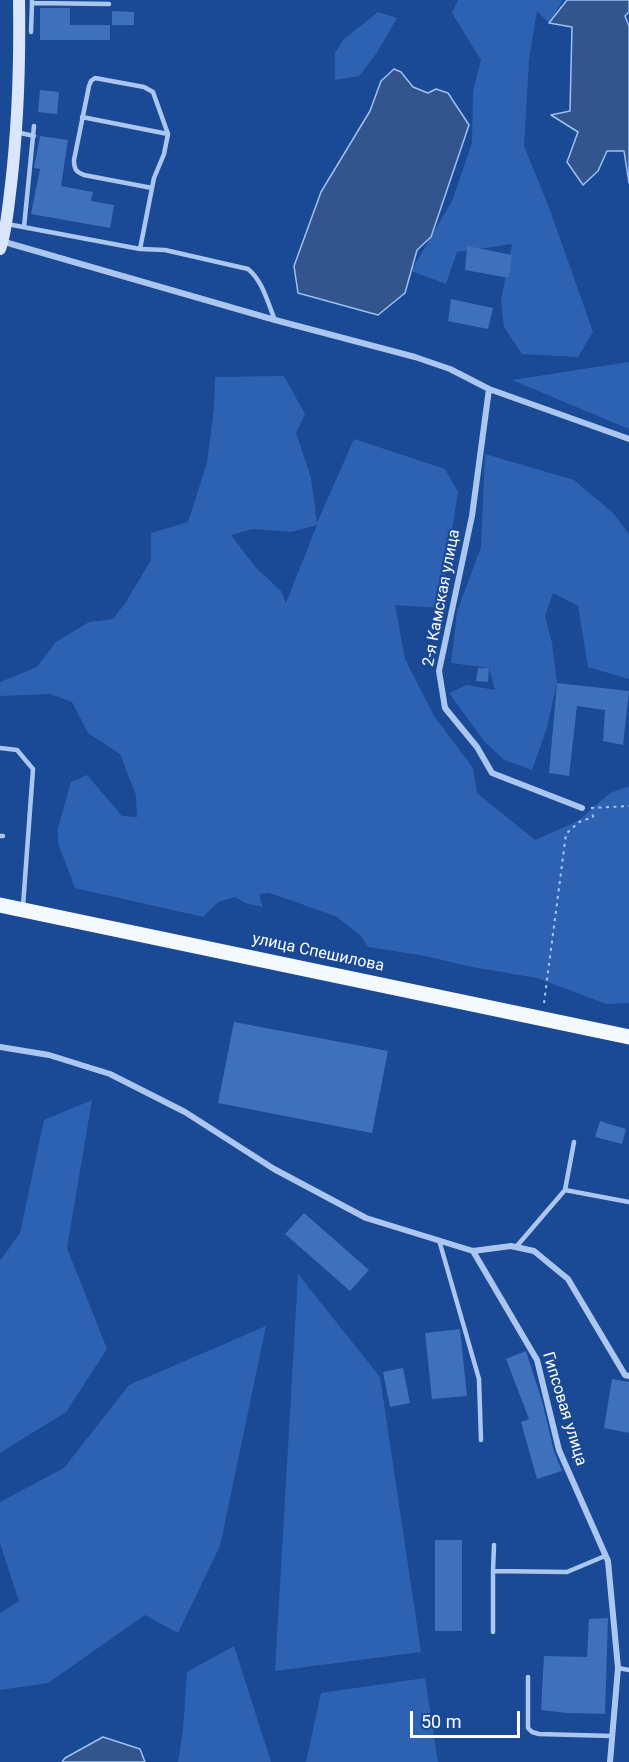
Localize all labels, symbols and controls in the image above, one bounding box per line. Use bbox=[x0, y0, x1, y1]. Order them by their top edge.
street label: 2-я Камская улица bbox=[419, 528, 465, 668]
street label: улица Спешилова bbox=[250, 930, 386, 976]
street label: Гипсовая улица bbox=[538, 1350, 590, 1468]
scale bar bbox=[413, 1699, 522, 1737]
text: 50 m bbox=[421, 1711, 461, 1732]

